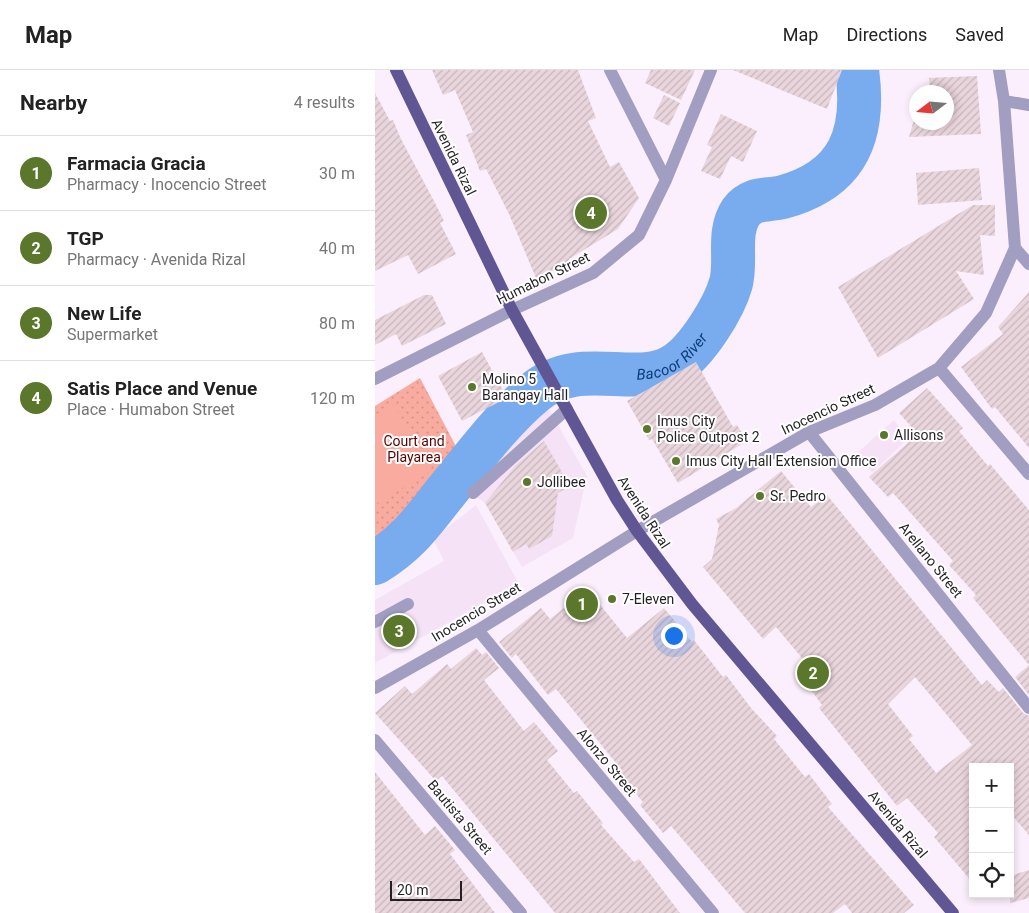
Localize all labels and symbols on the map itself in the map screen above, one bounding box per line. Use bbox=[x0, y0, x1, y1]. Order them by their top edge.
north arrow bbox=[909, 85, 954, 130]
street label: Avenida Rizal bbox=[429, 116, 479, 198]
pin: 4 bbox=[575, 194, 607, 232]
street label: Humabon Street bbox=[494, 248, 593, 307]
water label: Bacoor River bbox=[636, 329, 712, 384]
place label: Molino 5 Barangay Hall bbox=[482, 371, 568, 403]
street label: Inocencio Street bbox=[779, 380, 878, 438]
marker: Molino 5 Barangay Hall bbox=[466, 381, 478, 393]
place label: Imus City Police Outpost 2 bbox=[657, 413, 760, 445]
marker: Imus City Police Outpost 2 bbox=[641, 423, 653, 435]
place label: Allisons bbox=[894, 427, 944, 443]
marker: Allisons bbox=[878, 429, 890, 441]
park label: Court and Playarea bbox=[383, 433, 445, 465]
place label: Imus City Hall Extension Office bbox=[686, 453, 876, 469]
marker: Imus City Hall Extension Office bbox=[670, 455, 682, 467]
street label: Avenida Rizal bbox=[615, 473, 673, 551]
place label: Jollibee bbox=[537, 474, 586, 490]
marker: Jollibee bbox=[521, 476, 533, 488]
place label: Sr. Pedro bbox=[770, 488, 826, 504]
marker: Sr. Pedro bbox=[754, 490, 766, 502]
street label: Arellano Street bbox=[896, 519, 966, 601]
street label: Inocencio Street bbox=[429, 579, 524, 645]
pin: 1 bbox=[566, 585, 598, 623]
place label: 7-Eleven bbox=[622, 591, 674, 607]
marker: 7-Eleven bbox=[606, 593, 618, 605]
pin: 3 bbox=[383, 612, 415, 650]
your location bbox=[661, 623, 687, 649]
pin: 2 bbox=[797, 654, 829, 692]
street label: Alonzo Street bbox=[574, 725, 640, 799]
street label: Bautista Street bbox=[424, 777, 496, 858]
street label: Avenida Rizal bbox=[865, 787, 931, 861]
scale bar bbox=[390, 878, 463, 901]

